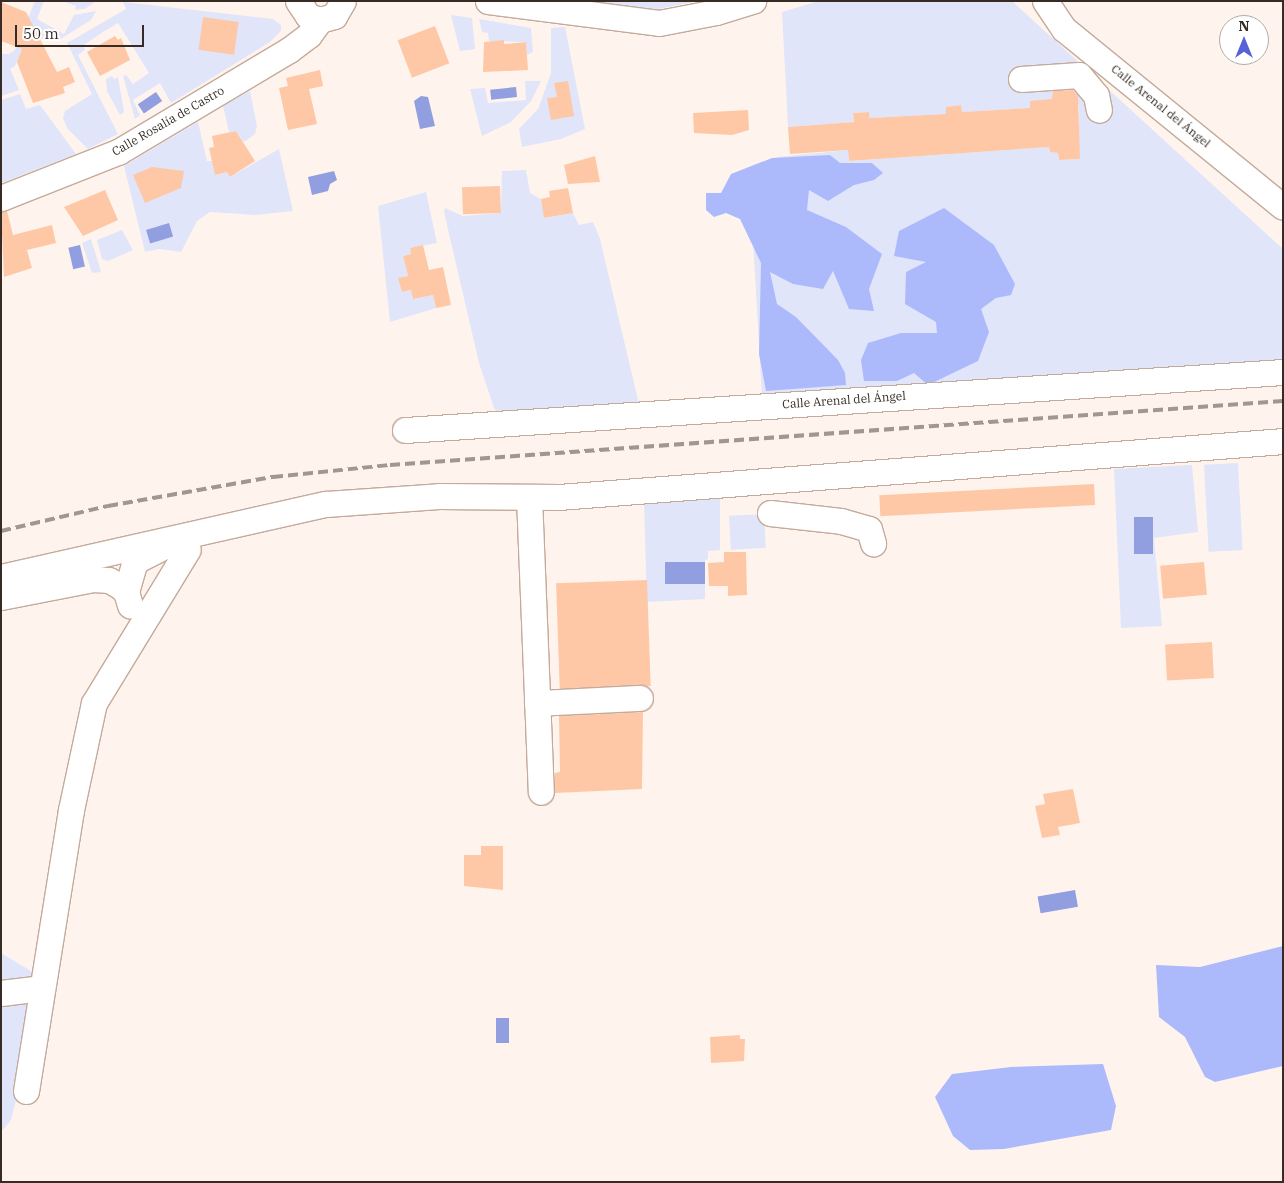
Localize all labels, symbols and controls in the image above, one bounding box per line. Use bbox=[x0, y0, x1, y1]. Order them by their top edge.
scale bar bbox=[18, 15, 146, 47]
north arrow bbox=[1219, 15, 1269, 65]
text: N bbox=[1238, 17, 1250, 35]
text: 50 m bbox=[23, 24, 59, 43]
street label: Calle Arenal del Ángel bbox=[1108, 61, 1214, 151]
street label: Calle Rosalía de Castro bbox=[109, 83, 227, 159]
street label: Calle Arenal del Ángel bbox=[782, 389, 906, 411]

